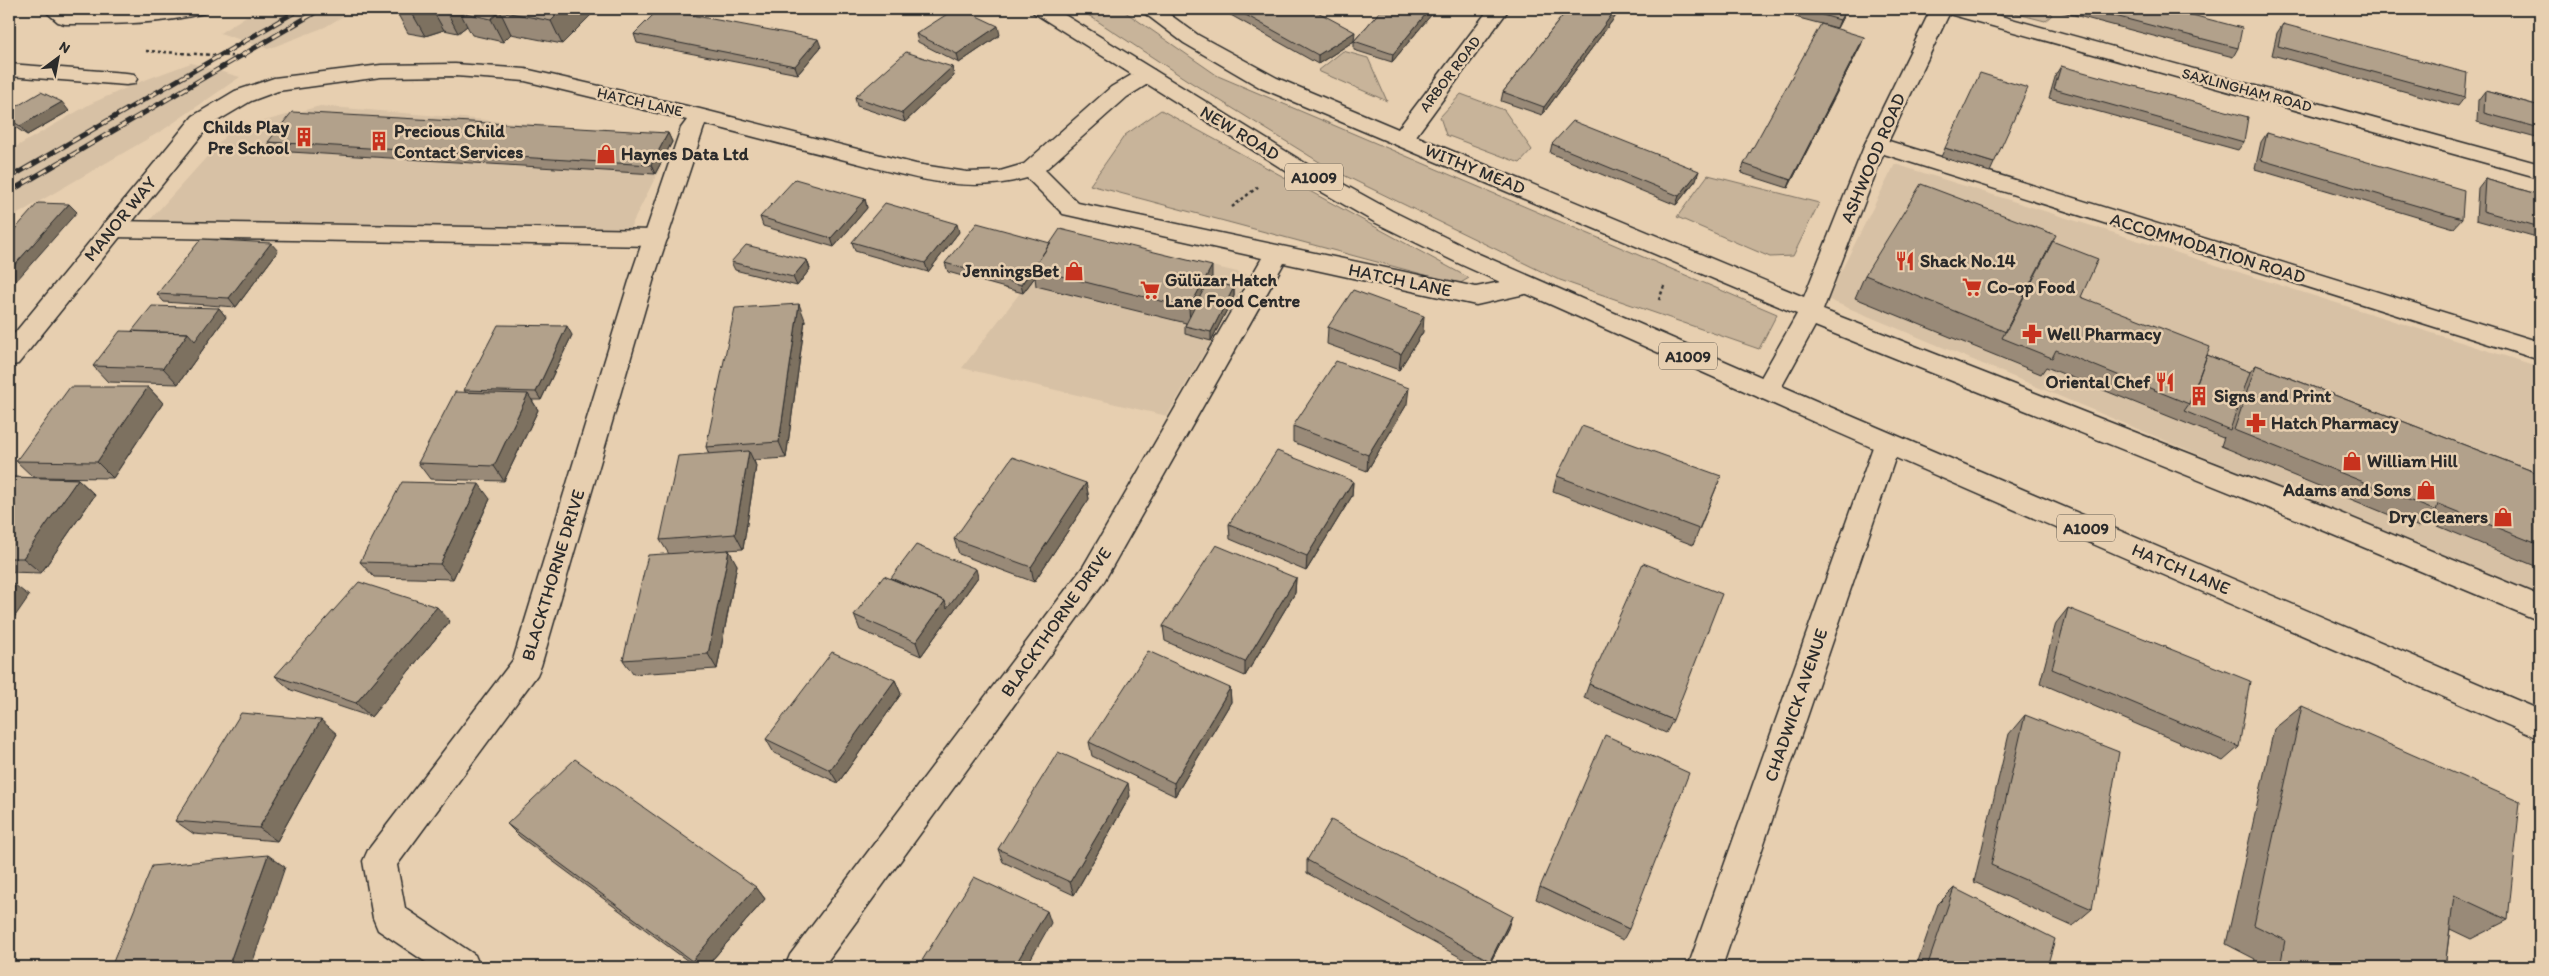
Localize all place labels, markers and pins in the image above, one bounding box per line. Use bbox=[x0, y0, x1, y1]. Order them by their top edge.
place label: Childs Play Pre School bbox=[203, 116, 290, 159]
place label: Precious Child Contact Services bbox=[394, 120, 523, 163]
building icon: Childs Play Pre School bbox=[293, 126, 315, 148]
building icon: Precious Child Contact Services bbox=[368, 130, 390, 152]
shop icon: Haynes Data Ltd bbox=[595, 143, 617, 165]
place label: Haynes Data Ltd bbox=[621, 143, 749, 165]
restaurant icon: Shack No.14 bbox=[1894, 250, 1916, 272]
place label: Shack No.14 bbox=[1920, 250, 2016, 272]
place label: JenningsBet bbox=[962, 260, 1059, 282]
shop icon: JenningsBet bbox=[1063, 260, 1085, 282]
place label: Gülüzar Hatch Lane Food Centre bbox=[1165, 269, 1300, 312]
supermarket icon: Co-op Food bbox=[1961, 276, 1983, 298]
place label: Co-op Food bbox=[1987, 276, 2075, 298]
supermarket icon: Gülüzar Hatch Lane Food Centre bbox=[1139, 279, 1161, 301]
pharmacy icon: Well Pharmacy bbox=[2021, 323, 2043, 345]
place label: Well Pharmacy bbox=[2047, 323, 2162, 345]
place label: Oriental Chef bbox=[2046, 371, 2151, 393]
restaurant icon: Oriental Chef bbox=[2154, 371, 2176, 393]
building icon: Signs and Print bbox=[2188, 385, 2210, 407]
place label: Signs and Print bbox=[2214, 385, 2332, 407]
pharmacy icon: Hatch Pharmacy bbox=[2245, 412, 2267, 434]
place label: Hatch Pharmacy bbox=[2271, 412, 2399, 434]
shop icon: William Hill bbox=[2341, 450, 2363, 472]
place label: William Hill bbox=[2367, 450, 2458, 472]
place label: Adams and Sons bbox=[2282, 479, 2411, 501]
shop icon: Adams and Sons bbox=[2415, 479, 2437, 501]
place label: Dry Cleaners bbox=[2389, 506, 2488, 528]
shop icon: Dry Cleaners bbox=[2492, 506, 2514, 528]

